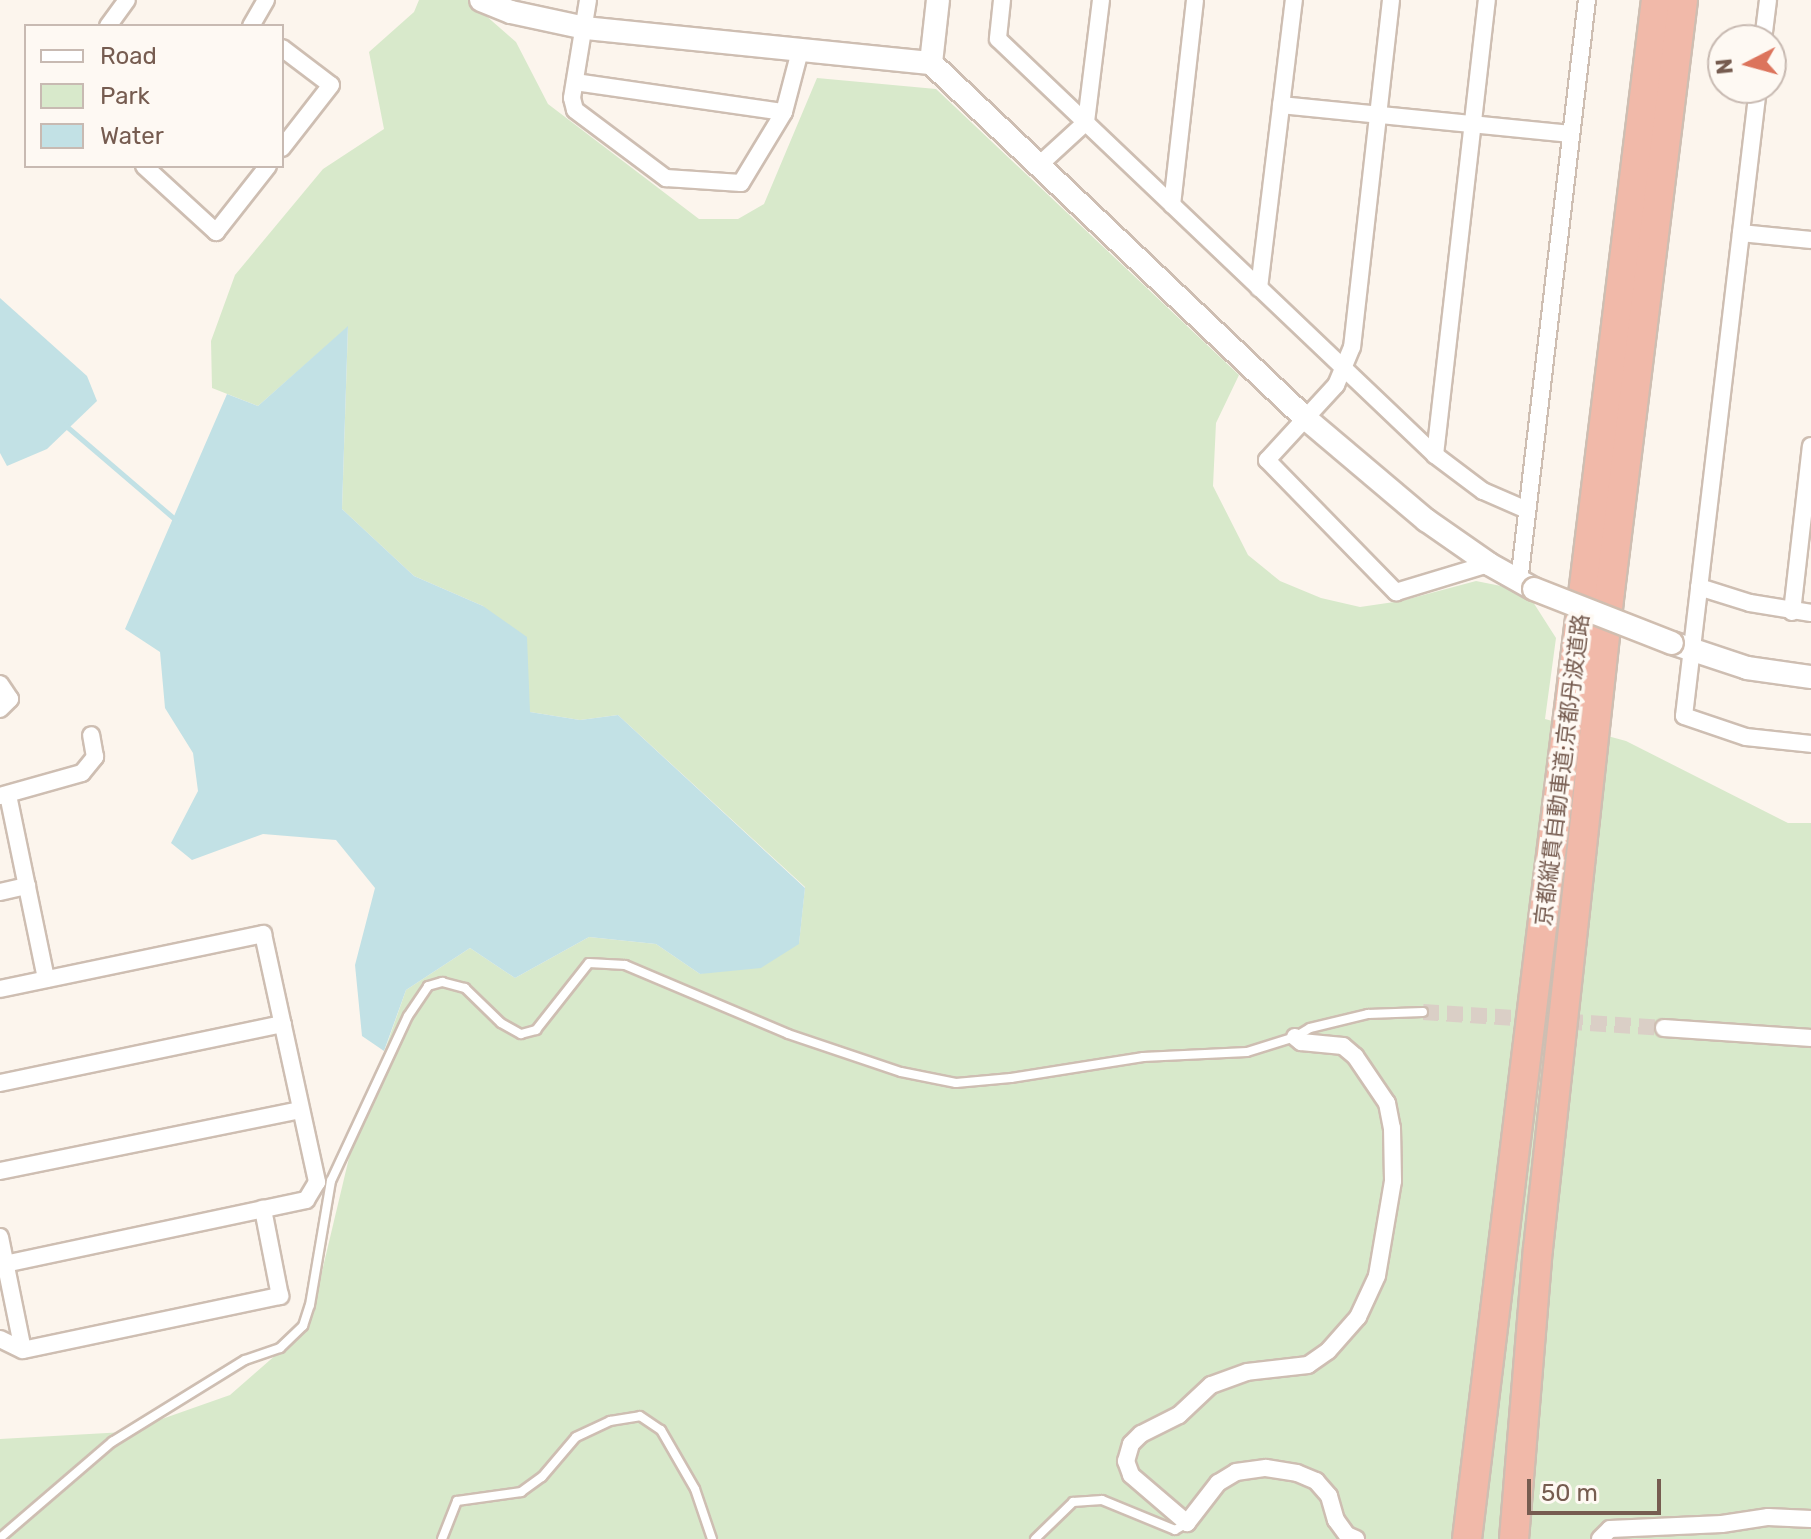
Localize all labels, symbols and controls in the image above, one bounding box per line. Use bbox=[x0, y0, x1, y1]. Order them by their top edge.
legend bbox=[24, 24, 284, 168]
north arrow bbox=[1707, 24, 1787, 104]
text: Road bbox=[100, 42, 157, 70]
text: N bbox=[1710, 57, 1739, 76]
text: Park bbox=[100, 82, 150, 110]
text: Water bbox=[100, 122, 164, 150]
street label: 京都縦貫自動車道;京都丹波道路 bbox=[1530, 613, 1594, 927]
scale bar bbox=[1531, 1463, 1665, 1513]
text: 50 m bbox=[1541, 1479, 1598, 1507]

